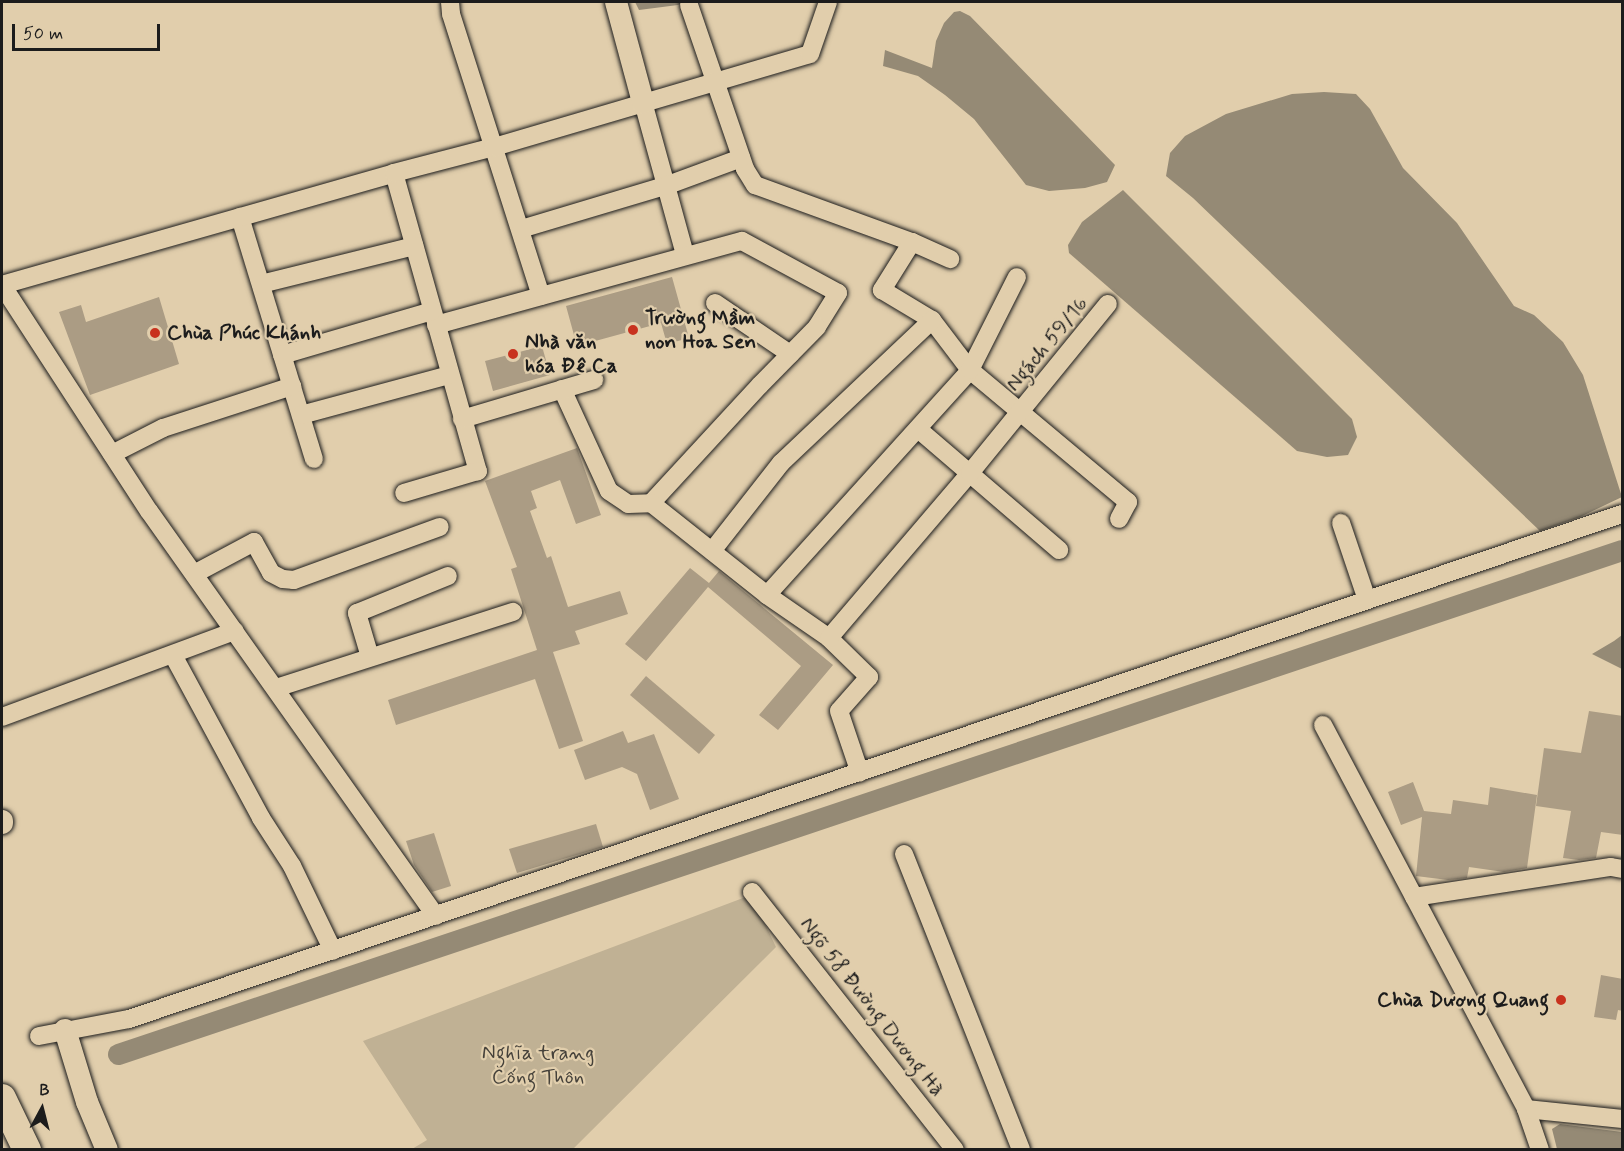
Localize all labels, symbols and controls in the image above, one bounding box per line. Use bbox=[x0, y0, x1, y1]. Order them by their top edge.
scale bar bbox=[15, 12, 164, 50]
text: 50 m bbox=[23, 22, 63, 46]
street label: Ngách 59/16 bbox=[1001, 291, 1093, 397]
place label: Trường Mầm non Hoa Sen bbox=[645, 305, 757, 355]
place label: Chùa Phúc Khánh bbox=[167, 320, 323, 346]
marker: Trường Mầm non Hoa Sen bbox=[626, 323, 640, 337]
marker: Chùa Phúc Khánh bbox=[148, 326, 162, 340]
place label: Nhà văn hóa Đê Ca bbox=[525, 329, 618, 379]
marker: Nhà văn hóa Đê Ca bbox=[506, 347, 520, 361]
street label: Ngõ 58 Đường Dương Hà bbox=[794, 913, 950, 1101]
place label: Chùa Dương Quang bbox=[1377, 987, 1549, 1013]
marker: Chùa Dương Quang bbox=[1554, 993, 1568, 1007]
park label: Nghĩa trang Cống Thôn bbox=[481, 1040, 595, 1090]
north arrow bbox=[12, 1079, 72, 1139]
text: B bbox=[38, 1080, 51, 1102]

